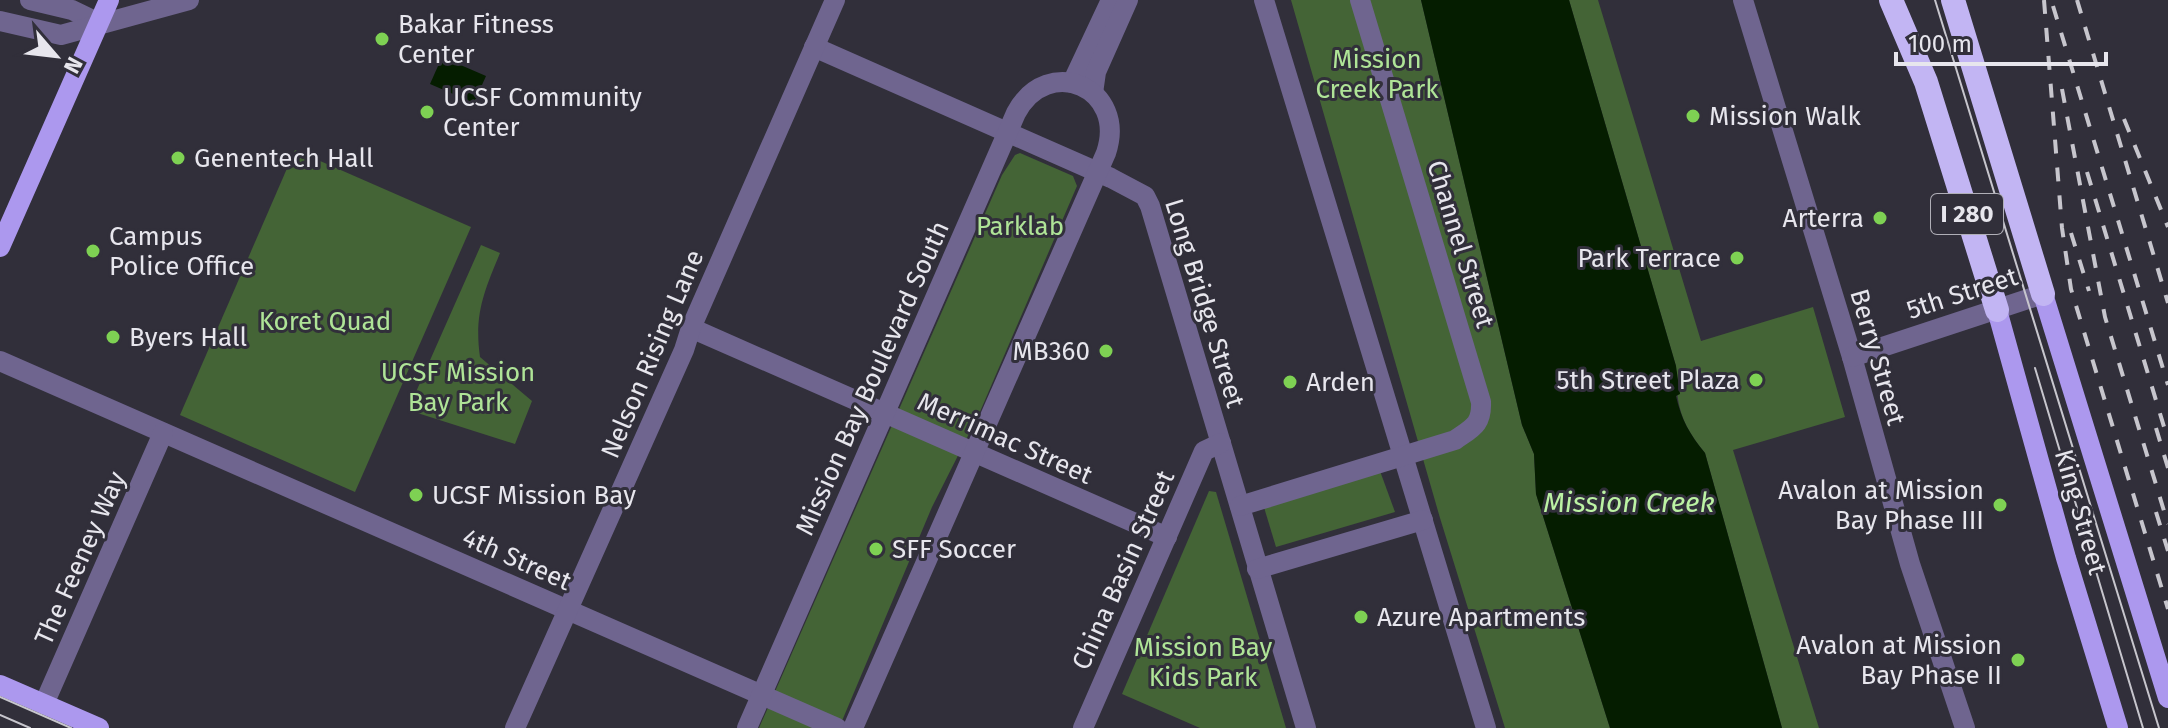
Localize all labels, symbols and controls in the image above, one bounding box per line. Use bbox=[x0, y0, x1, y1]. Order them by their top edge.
place label: Bakar Fitness Center bbox=[398, 9, 554, 70]
north arrow bbox=[16, 16, 96, 96]
scale bar bbox=[1896, 16, 2106, 66]
marker: Bakar Fitness Center bbox=[373, 30, 391, 48]
text: 100 m bbox=[1908, 30, 1972, 58]
park label: Mission Creek Park bbox=[1315, 44, 1439, 105]
text: N bbox=[58, 52, 89, 78]
place label: UCSF Community Center bbox=[443, 82, 642, 143]
place label: Mission Walk bbox=[1709, 101, 1861, 132]
marker: UCSF Community Center bbox=[418, 103, 436, 121]
marker: Mission Walk bbox=[1684, 107, 1702, 125]
place label: Genentech Hall bbox=[194, 143, 374, 174]
marker: Genentech Hall bbox=[169, 149, 187, 167]
street label: Channel Street bbox=[1420, 157, 1501, 332]
road number: I 280 bbox=[1931, 194, 2003, 234]
street label: Long Bridge Street bbox=[1158, 195, 1251, 412]
place label: Arterra bbox=[1783, 203, 1864, 234]
marker: Arterra bbox=[1871, 209, 1889, 227]
park label: Parklab bbox=[976, 211, 1064, 242]
street label: Mission Bay Boulevard South bbox=[789, 216, 956, 540]
place label: Campus Police Office bbox=[109, 221, 254, 282]
marker: Campus Police Office bbox=[84, 242, 102, 260]
place label: Park Terrace bbox=[1577, 243, 1721, 274]
street label: Nelson Rising Lane bbox=[595, 245, 710, 463]
marker: Park Terrace bbox=[1728, 249, 1746, 267]
street label: 5th Street bbox=[1903, 261, 2022, 326]
street label: Berry Street bbox=[1843, 285, 1912, 429]
park label: Koret Quad bbox=[259, 306, 391, 337]
place label: Byers Hall bbox=[129, 322, 248, 353]
marker: Byers Hall bbox=[104, 328, 122, 346]
place label: MB360 bbox=[1013, 336, 1090, 367]
marker: MB360 bbox=[1097, 342, 1115, 360]
park label: UCSF Mission Bay Park bbox=[381, 357, 535, 418]
place label: 5th Street Plaza bbox=[1557, 365, 1740, 396]
place label: Arden bbox=[1306, 367, 1375, 398]
marker: 5th Street Plaza bbox=[1747, 371, 1765, 389]
marker: Arden bbox=[1281, 373, 1299, 391]
street label: Merrimac Street bbox=[913, 386, 1098, 491]
street label: King Street bbox=[2048, 446, 2113, 579]
street label: China Basin Street bbox=[1066, 465, 1182, 675]
street label: The Feeney Way bbox=[28, 467, 133, 650]
place label: Avalon at Mission Bay Phase III bbox=[1778, 475, 1984, 536]
place label: UCSF Mission Bay bbox=[432, 480, 636, 511]
marker: UCSF Mission Bay bbox=[407, 486, 425, 504]
water label: Mission Creek bbox=[1543, 486, 1715, 519]
marker: Avalon at Mission Bay Phase III bbox=[1991, 496, 2009, 514]
street label: 4th Street bbox=[458, 522, 577, 597]
place label: SFF Soccer bbox=[892, 534, 1016, 565]
marker: SFF Soccer bbox=[867, 540, 885, 558]
place label: Azure Apartments bbox=[1377, 602, 1585, 633]
marker: Azure Apartments bbox=[1352, 608, 1370, 626]
place label: Avalon at Mission Bay Phase II bbox=[1796, 630, 2002, 691]
park label: Mission Bay Kids Park bbox=[1134, 632, 1272, 693]
marker: Avalon at Mission Bay Phase II bbox=[2009, 651, 2027, 669]

